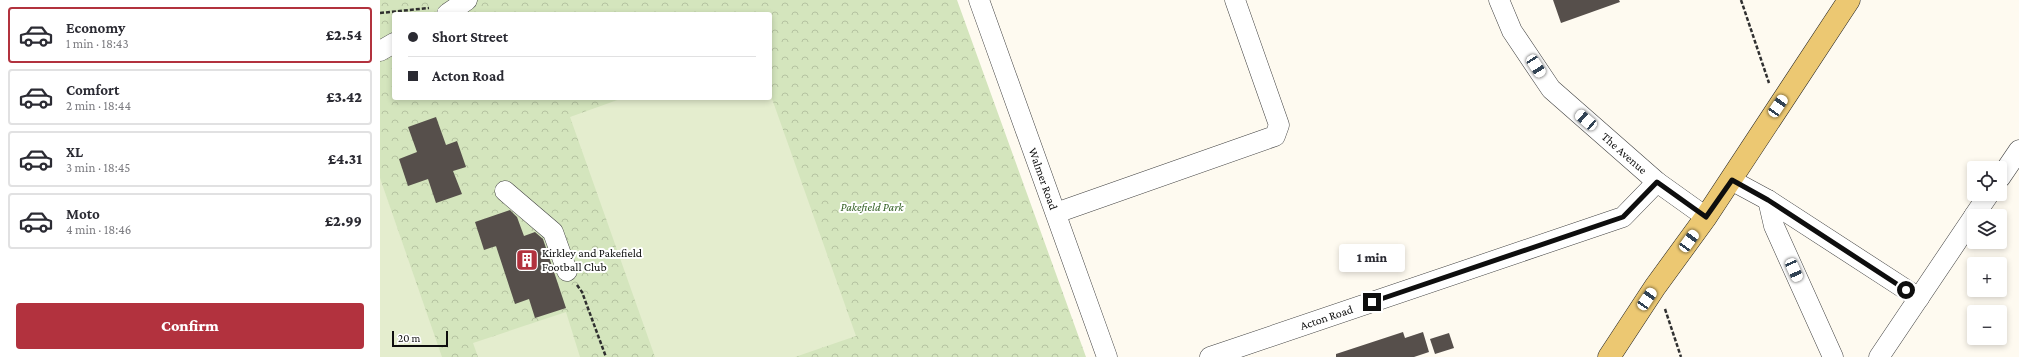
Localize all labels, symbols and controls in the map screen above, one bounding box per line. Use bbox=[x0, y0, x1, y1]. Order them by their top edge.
icon: car bbox=[18, 17, 54, 53]
text: Economy bbox=[66, 20, 125, 36]
text: £2.54 bbox=[326, 27, 362, 43]
text: Short Street bbox=[432, 29, 508, 45]
text: 1 min · 18:43 bbox=[66, 36, 129, 51]
car bbox=[1524, 53, 1548, 79]
text: Acton Road bbox=[432, 68, 504, 84]
icon: car bbox=[18, 79, 54, 115]
text: Comfort bbox=[66, 82, 120, 98]
text: £3.42 bbox=[326, 89, 362, 105]
car bbox=[1766, 93, 1790, 119]
text: 2 min · 18:44 bbox=[66, 98, 131, 113]
car bbox=[1573, 108, 1599, 132]
street label: The Avenue bbox=[1599, 130, 1650, 177]
icon: car bbox=[18, 141, 54, 177]
text: XL bbox=[66, 144, 83, 160]
street label: Walmer Road bbox=[1026, 146, 1061, 212]
text: £4.31 bbox=[328, 151, 362, 167]
text: 3 min · 18:45 bbox=[66, 160, 130, 175]
map controls bbox=[1967, 161, 2007, 345]
button: locate bbox=[1967, 161, 2007, 201]
park label: Pakefield Park bbox=[840, 200, 904, 214]
icon: car bbox=[18, 203, 54, 239]
text: Moto bbox=[66, 206, 100, 222]
button: layers bbox=[1967, 209, 2007, 249]
text: £2.99 bbox=[325, 213, 362, 229]
text: 4 min · 18:46 bbox=[66, 222, 131, 237]
car bbox=[1677, 228, 1701, 254]
callout: 1 min bbox=[1339, 244, 1405, 272]
place label: Kirkley and Pakefield Football Club bbox=[542, 246, 643, 274]
building icon: Kirkley and Pakefield Football Club bbox=[514, 247, 540, 273]
text: 1 min bbox=[1357, 250, 1387, 265]
car bbox=[1784, 257, 1804, 283]
button: + bbox=[1967, 257, 2007, 297]
route start bbox=[1897, 281, 1915, 299]
car bbox=[1635, 286, 1659, 312]
route end bbox=[1363, 293, 1381, 311]
street label: Acton Road bbox=[1298, 302, 1355, 333]
button: Confirm bbox=[16, 303, 364, 349]
button: − bbox=[1967, 305, 2007, 345]
scale bar bbox=[392, 329, 448, 348]
text: 20 m bbox=[398, 332, 420, 344]

